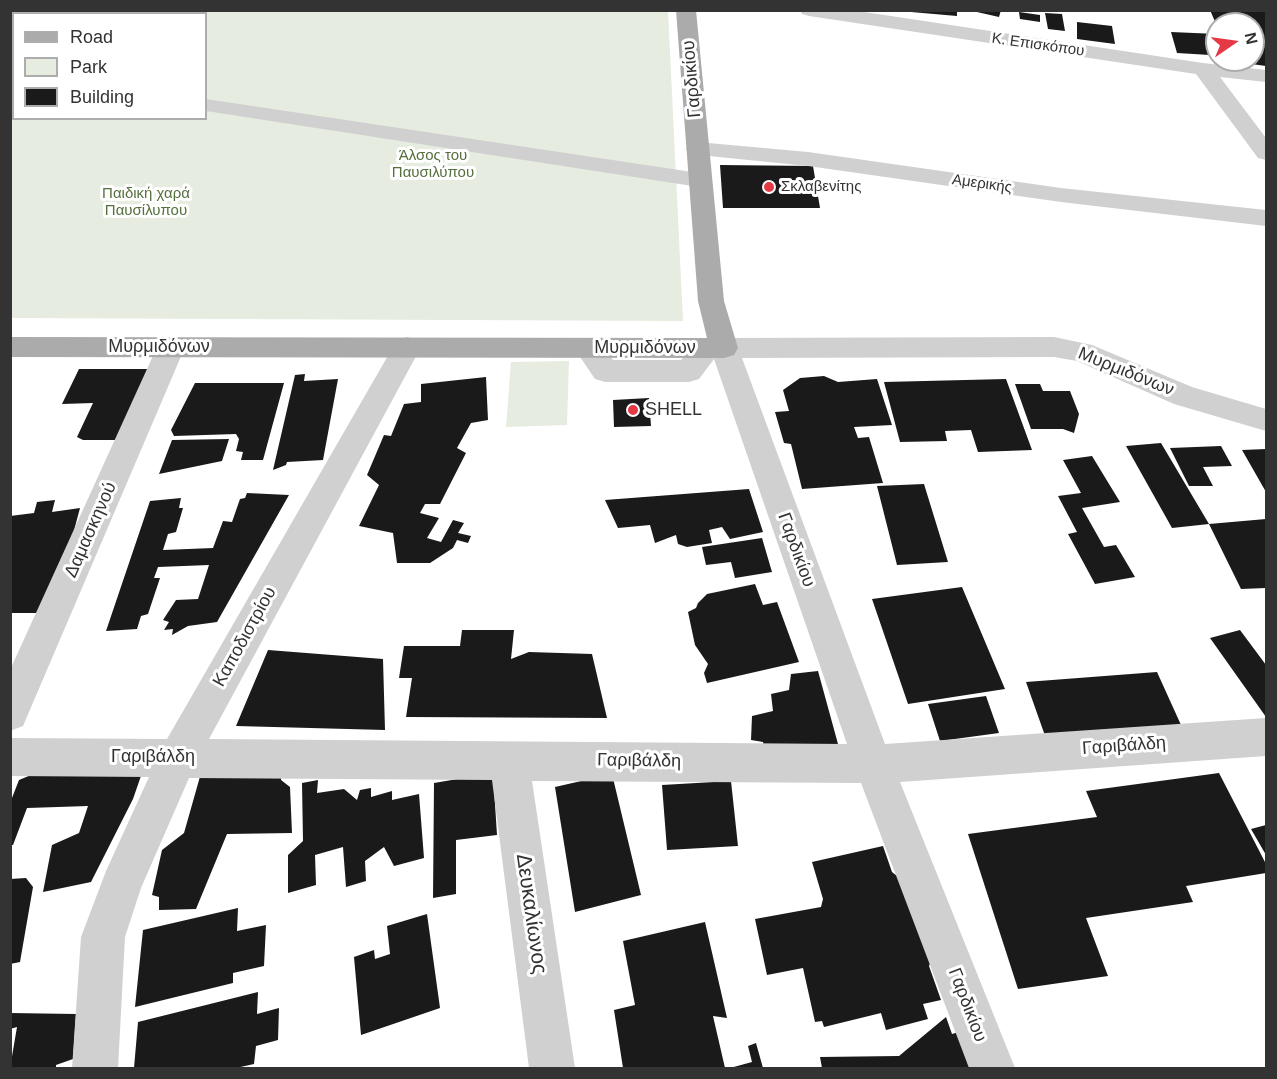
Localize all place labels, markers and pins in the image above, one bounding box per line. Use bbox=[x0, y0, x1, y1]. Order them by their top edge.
place label: Σκλαβενίτης bbox=[781, 178, 861, 196]
marker: Σκλαβενίτης bbox=[762, 180, 776, 194]
place label: SHELL bbox=[645, 399, 702, 421]
marker: SHELL bbox=[626, 403, 640, 417]

